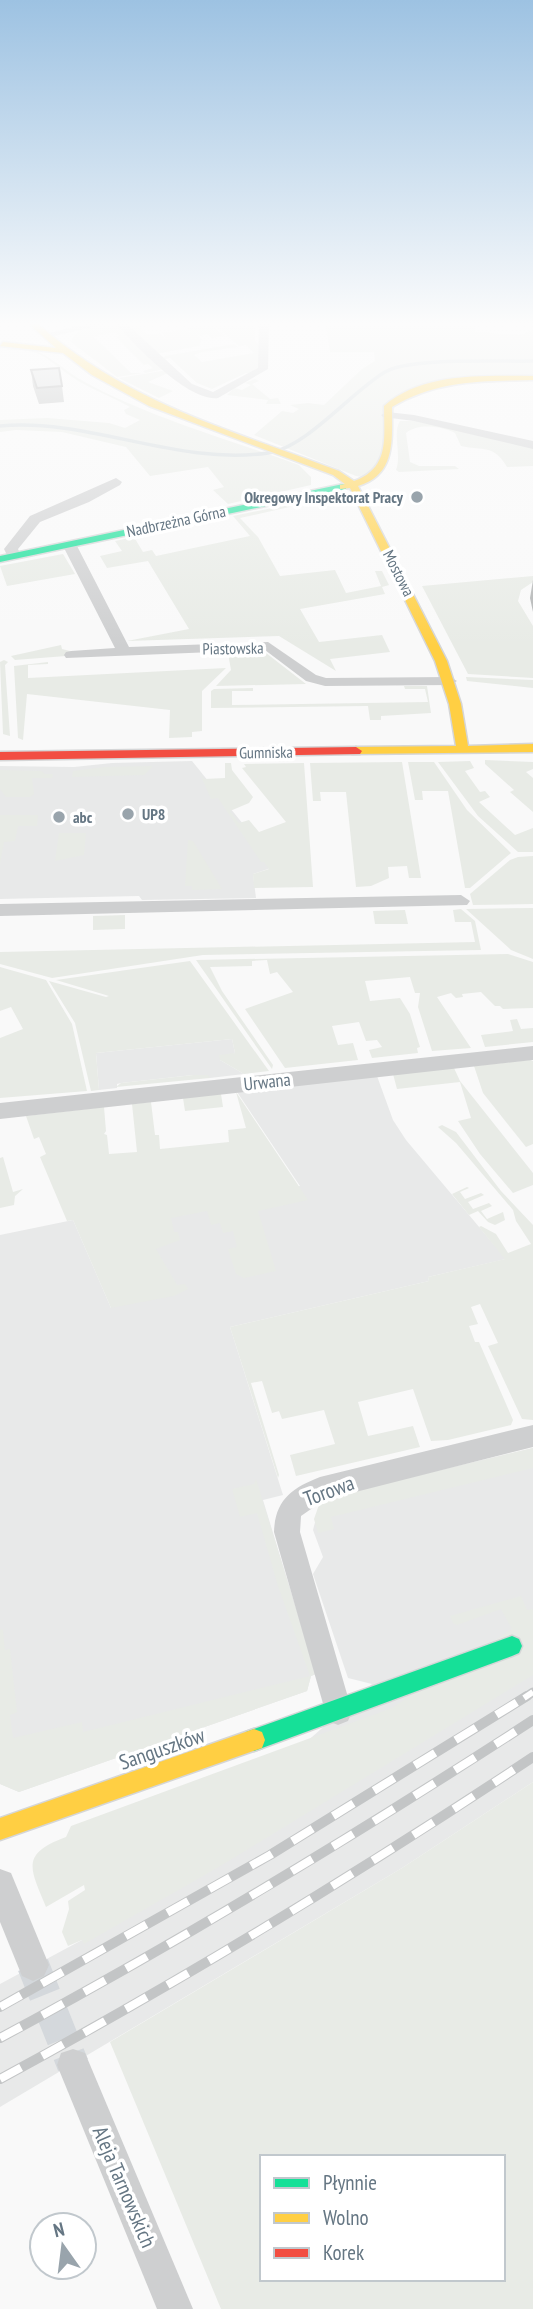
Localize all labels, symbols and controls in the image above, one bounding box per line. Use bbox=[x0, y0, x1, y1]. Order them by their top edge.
place label: Okregowy Inspektorat Pracy bbox=[244, 487, 404, 507]
marker: Okregowy Inspektorat Pracy bbox=[409, 489, 425, 505]
street label: Nadbrzeżna Górna bbox=[125, 501, 227, 541]
street label: Mostowa bbox=[379, 546, 419, 600]
street label: Piastowska bbox=[202, 637, 264, 659]
street label: Gumniska bbox=[239, 742, 293, 762]
place label: UP8 bbox=[142, 804, 166, 824]
marker: UP8 bbox=[120, 806, 136, 822]
place label: abc bbox=[73, 807, 93, 827]
marker: abc bbox=[51, 809, 67, 825]
street label: Urwana bbox=[242, 1068, 292, 1095]
street label: Torowa bbox=[300, 1469, 358, 1512]
street label: Sanguszków bbox=[116, 1721, 209, 1776]
street label: Aleja Tarnowskich bbox=[87, 2122, 162, 2251]
legend bbox=[260, 2155, 505, 2281]
text: Płynnie bbox=[323, 2169, 377, 2196]
text: Wolno bbox=[323, 2204, 369, 2231]
north arrow bbox=[28, 2211, 98, 2281]
text: N bbox=[51, 2217, 67, 2242]
text: Korek bbox=[323, 2239, 364, 2266]

